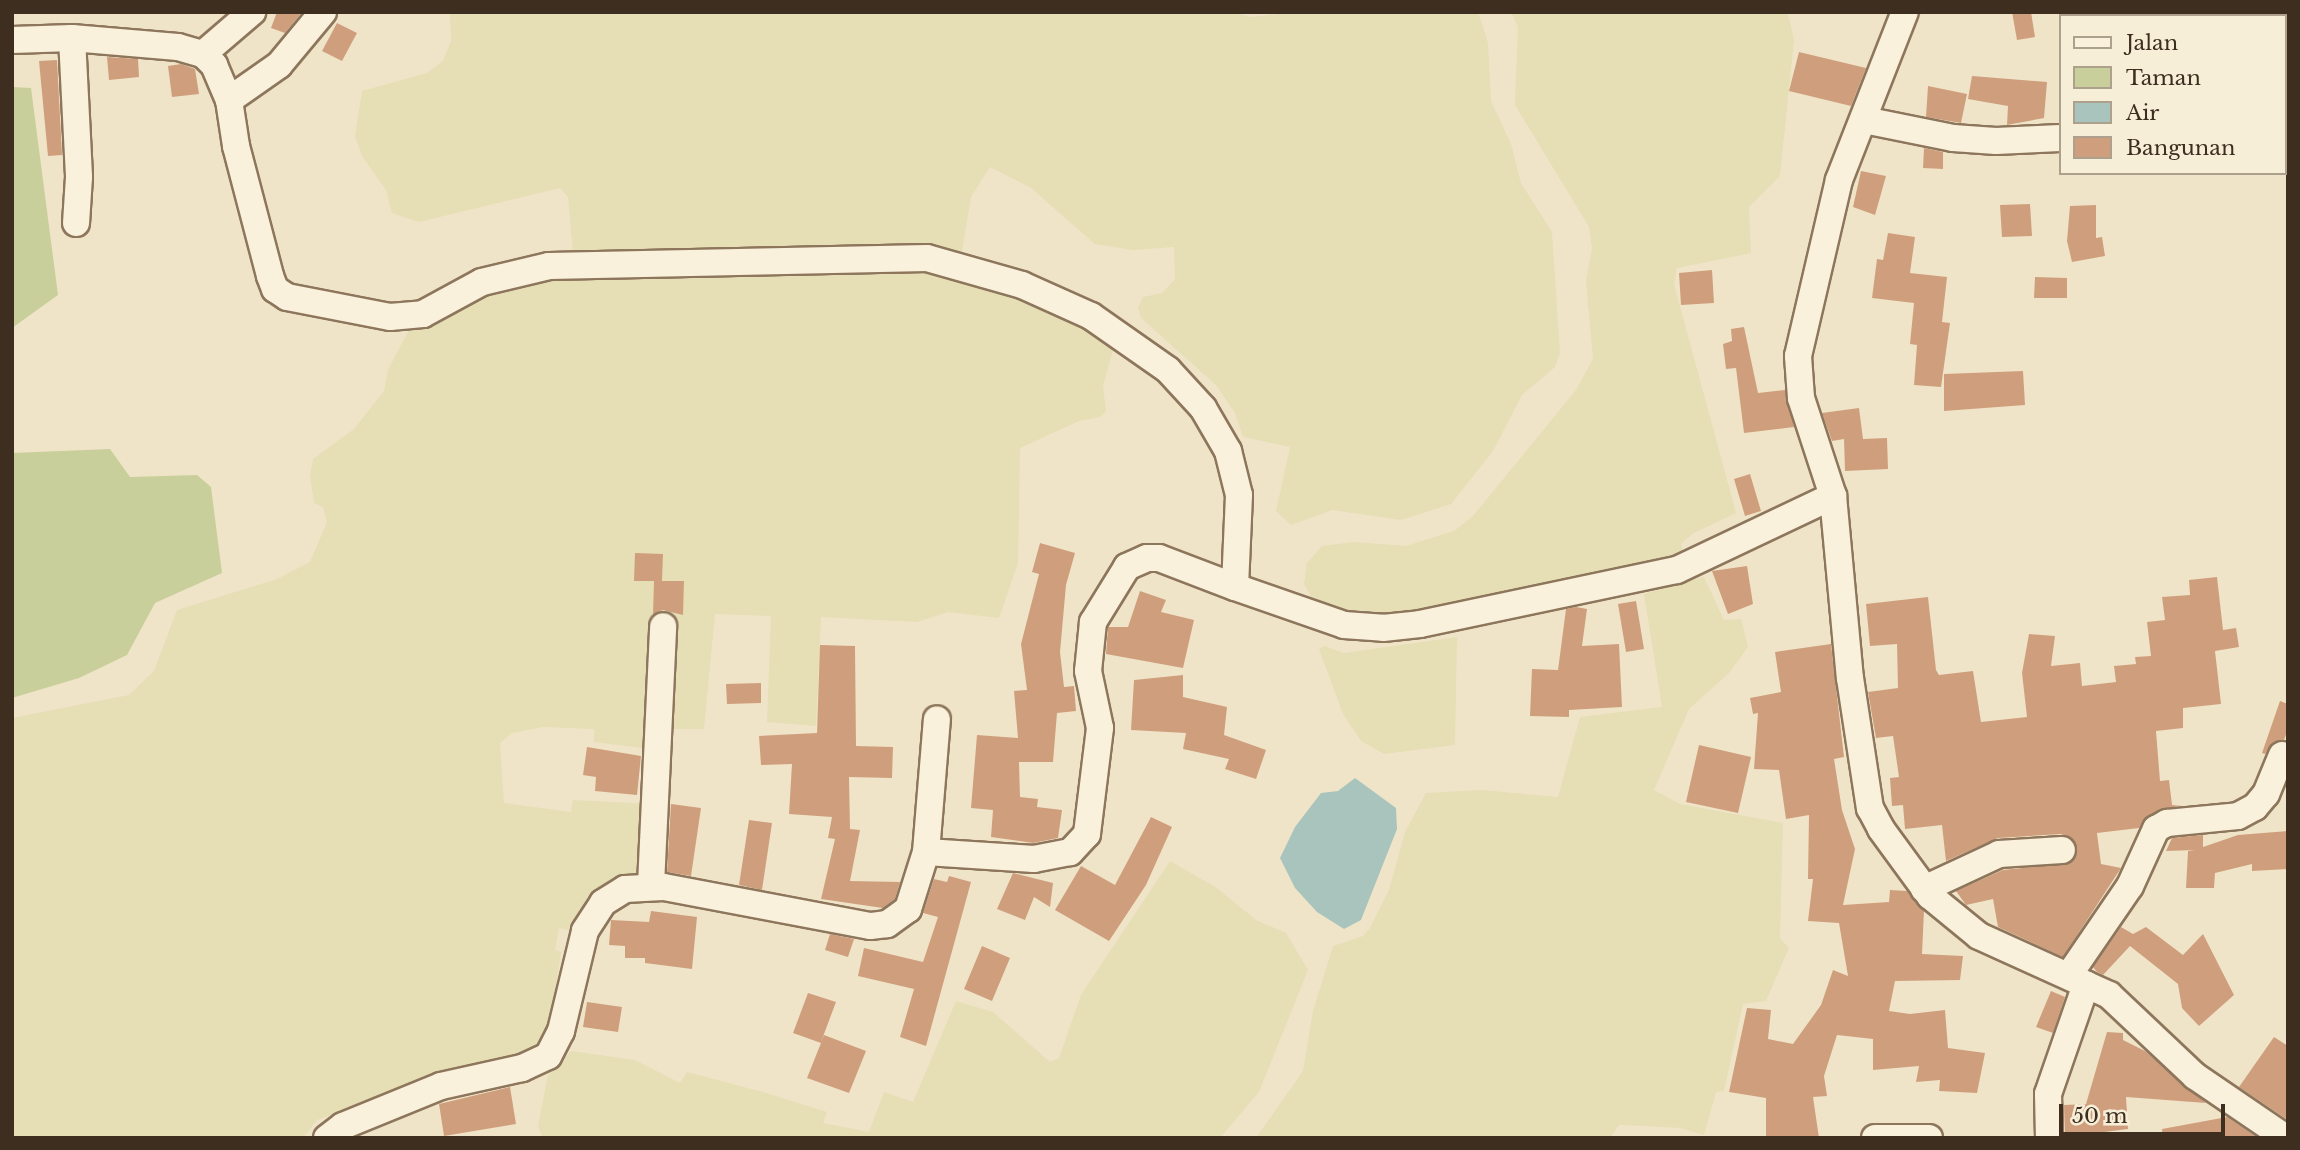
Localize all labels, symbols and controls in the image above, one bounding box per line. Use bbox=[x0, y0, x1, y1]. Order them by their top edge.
legend bbox=[2058, 14, 2286, 175]
text: Jalan bbox=[2126, 30, 2178, 56]
text: Taman bbox=[2126, 65, 2201, 91]
text: Air bbox=[2126, 100, 2159, 126]
text: Bangunan bbox=[2126, 135, 2235, 161]
scale bar bbox=[2062, 1090, 2228, 1134]
text: 50 m bbox=[2072, 1103, 2127, 1129]

